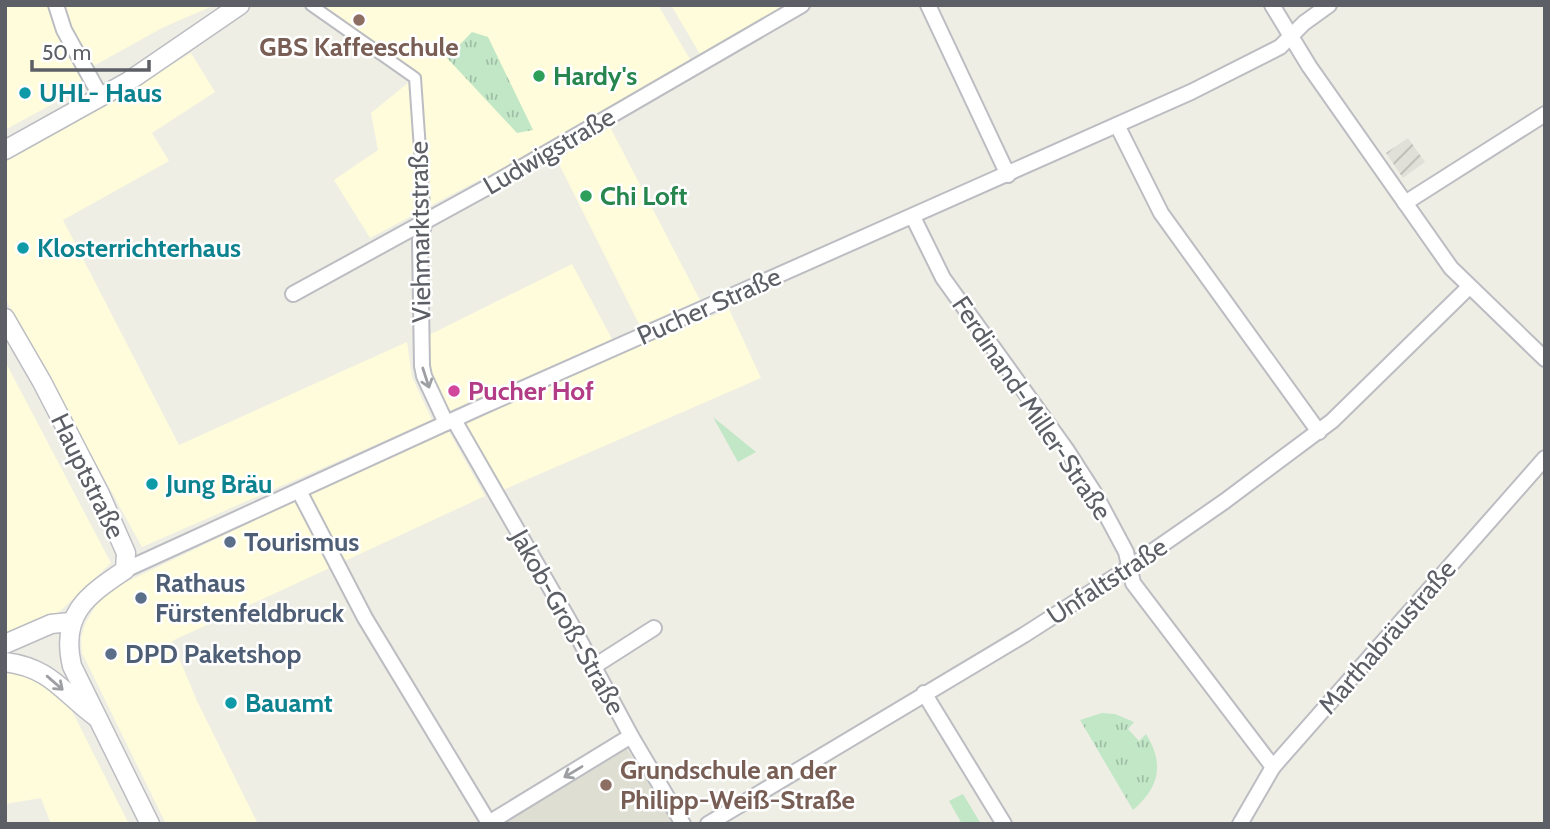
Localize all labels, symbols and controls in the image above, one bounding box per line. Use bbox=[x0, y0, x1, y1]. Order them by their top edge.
marker: GBS Kaffeeschule bbox=[351, 12, 367, 28]
scale bar bbox=[32, 28, 149, 72]
place label: GBS Kaffeeschule bbox=[259, 31, 459, 63]
text: 50 m bbox=[42, 40, 91, 65]
place label: Hardy's bbox=[553, 60, 637, 92]
marker: Hardy's bbox=[531, 68, 547, 84]
place label: UHL- Haus bbox=[39, 77, 162, 109]
marker: UHL- Haus bbox=[17, 85, 33, 101]
street label: Ludwigstraße bbox=[478, 101, 620, 201]
street label: Viehmarktstraße bbox=[402, 141, 438, 323]
place label: Chi Loft bbox=[600, 180, 688, 212]
marker: Chi Loft bbox=[578, 188, 594, 204]
place label: Klosterrichterhaus bbox=[37, 232, 241, 264]
marker: Klosterrichterhaus bbox=[15, 240, 31, 256]
street label: Pucher Straße bbox=[632, 260, 786, 352]
street label: Ferdinand-Miller-Straße bbox=[945, 290, 1119, 526]
one-way arrow bbox=[421, 367, 434, 389]
place label: Pucher Hof bbox=[468, 375, 594, 407]
marker: Pucher Hof bbox=[446, 383, 462, 399]
street label: Hauptstraße bbox=[44, 408, 132, 544]
place label: Jung Bräu bbox=[165, 468, 272, 500]
marker: Jung Bräu bbox=[144, 476, 160, 492]
street label: Jakob-Groß-Straße bbox=[503, 523, 632, 720]
place label: Tourismus bbox=[244, 526, 359, 558]
street label: Unfaltstraße bbox=[1041, 530, 1173, 632]
marker: Tourismus bbox=[222, 534, 238, 550]
street label: Marthabräustraße bbox=[1311, 553, 1463, 721]
place label: Rathaus Fürstenfeldbruck bbox=[155, 567, 345, 629]
marker: Rathaus Fürstenfeldbruck bbox=[133, 590, 149, 606]
place label: DPD Paketshop bbox=[125, 638, 301, 670]
marker: DPD Paketshop bbox=[103, 646, 119, 662]
one-way arrow bbox=[46, 675, 64, 691]
place label: Bauamt bbox=[245, 687, 333, 719]
marker: Bauamt bbox=[223, 695, 239, 711]
place label: Grundschule an der Philipp-Weiß-Straße bbox=[620, 754, 855, 816]
one-way arrow bbox=[563, 765, 583, 779]
marker: Grundschule an der Philipp-Weiß-Straße bbox=[598, 777, 614, 793]

